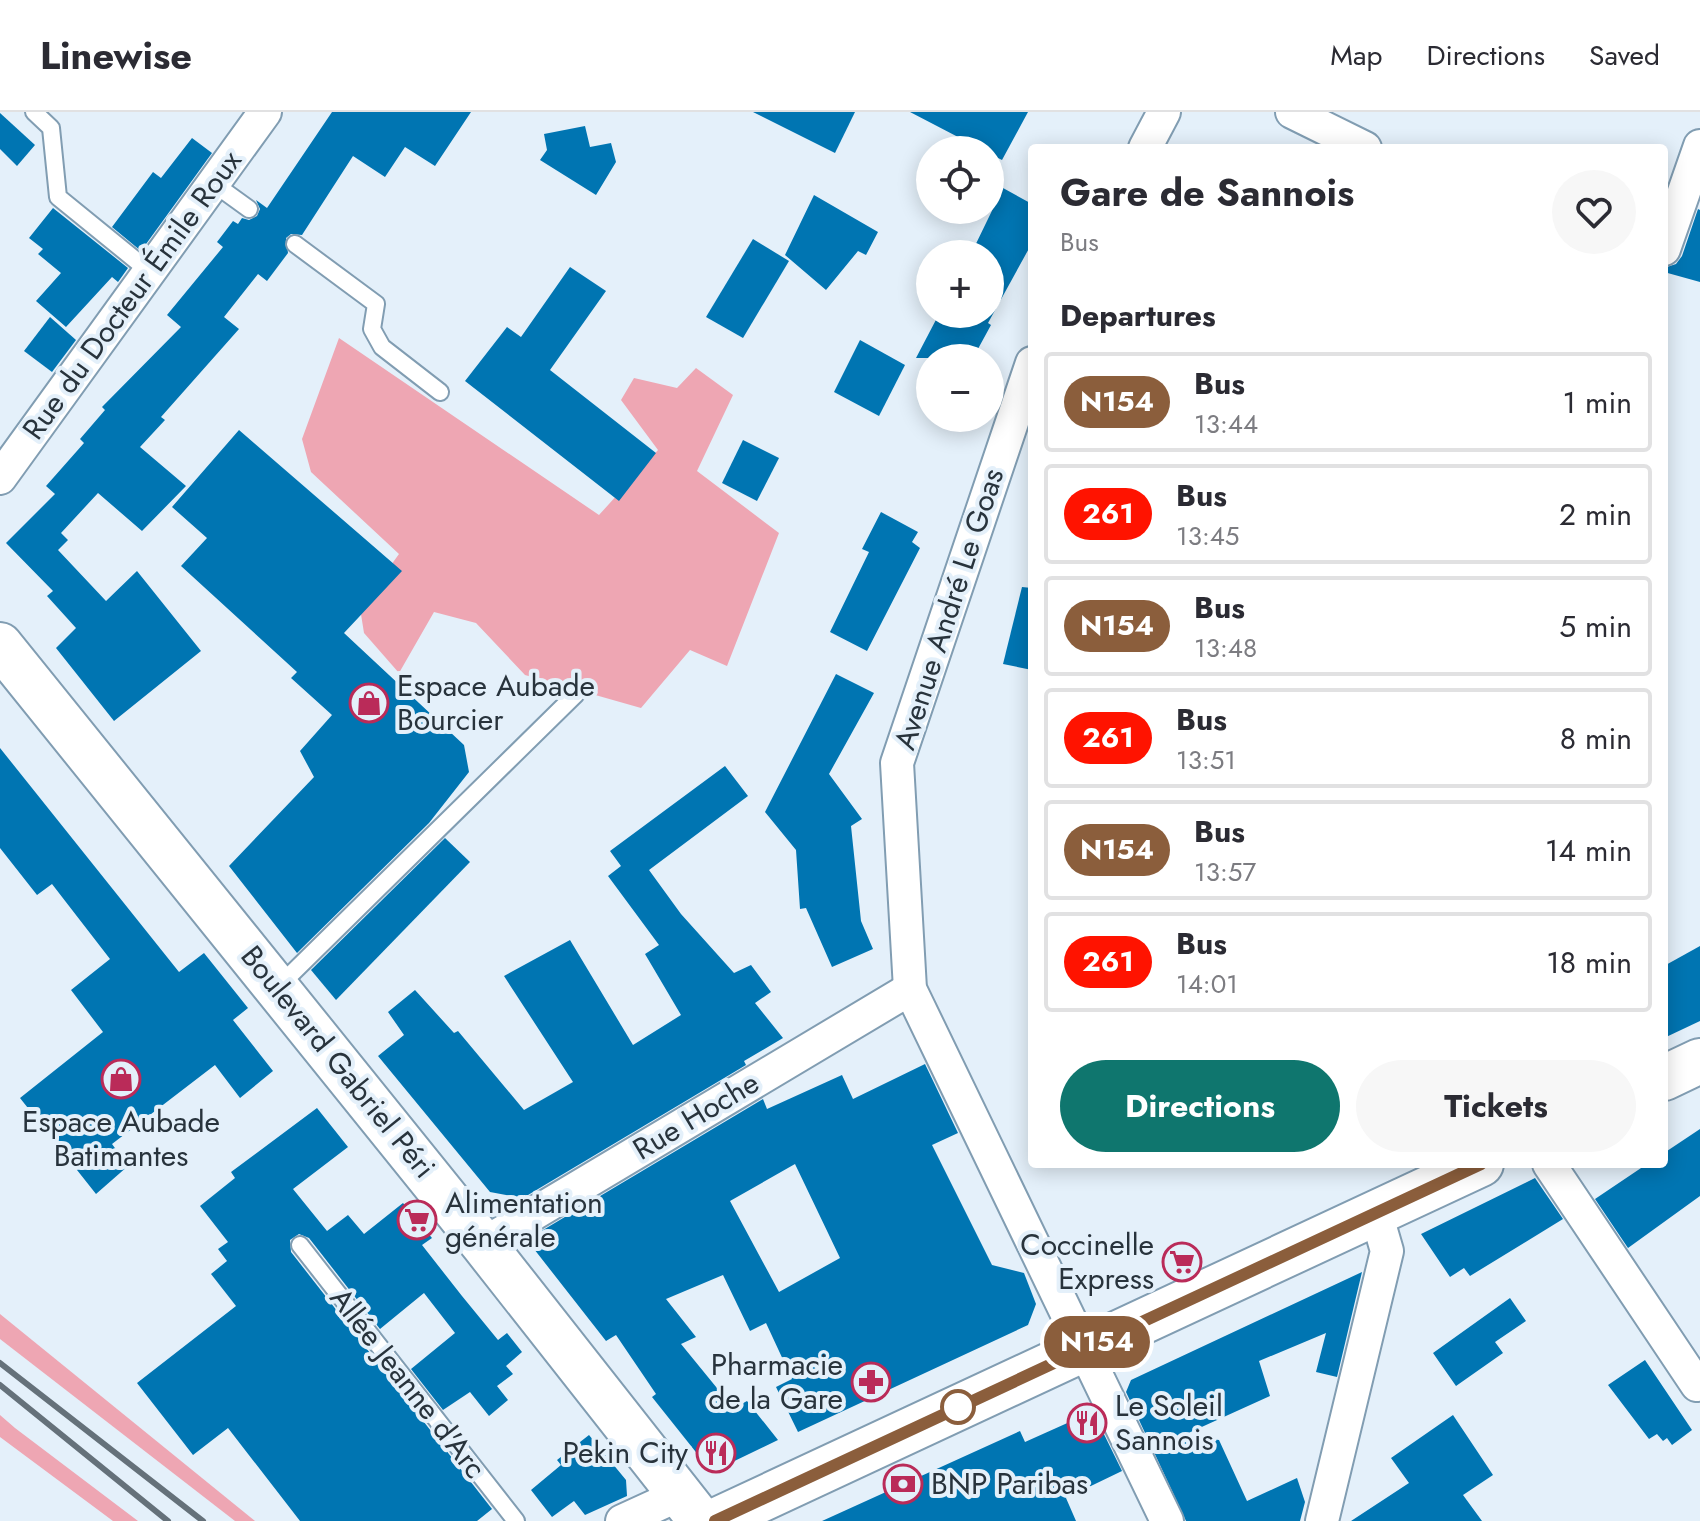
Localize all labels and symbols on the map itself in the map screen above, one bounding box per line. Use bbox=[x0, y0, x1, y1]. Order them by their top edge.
street label: Rue du Docteur Émile Roux bbox=[12, 141, 252, 448]
street label: Avenue André Le Goas bbox=[883, 463, 1014, 755]
place label: Espace Aubade Bourcier bbox=[397, 664, 595, 741]
shop icon: Espace Aubade Bourcier bbox=[348, 682, 390, 724]
street label: Boulevard Gabriel Péri bbox=[231, 936, 446, 1187]
shop icon: Espace Aubade Batimantes bbox=[100, 1058, 142, 1100]
street label: Rue Hoche bbox=[625, 1061, 767, 1170]
place label: Espace Aubade Batimantes bbox=[22, 1100, 220, 1177]
place label: Alimentation générale bbox=[445, 1181, 603, 1258]
supermarket icon: Alimentation générale bbox=[396, 1199, 438, 1241]
place label: Coccinelle Express bbox=[1020, 1223, 1154, 1300]
supermarket icon: Coccinelle Express bbox=[1161, 1241, 1203, 1283]
street label: Allée Jeanne d'Arc bbox=[320, 1278, 497, 1487]
line badge: N154 bbox=[1041, 1316, 1153, 1368]
place label: Pharmacie de la Gare bbox=[708, 1343, 843, 1420]
pharmacy icon: Pharmacie de la Gare bbox=[850, 1361, 892, 1403]
place label: Le Soleil Sannois bbox=[1115, 1384, 1223, 1461]
unlabelled marker bbox=[941, 1390, 975, 1424]
restaurant icon: Le Soleil Sannois bbox=[1066, 1402, 1108, 1444]
place label: Pekin City bbox=[563, 1431, 689, 1474]
restaurant icon: Pekin City bbox=[695, 1432, 737, 1474]
place label: BNP Paribas bbox=[931, 1462, 1088, 1505]
bank icon: BNP Paribas bbox=[882, 1463, 924, 1505]

